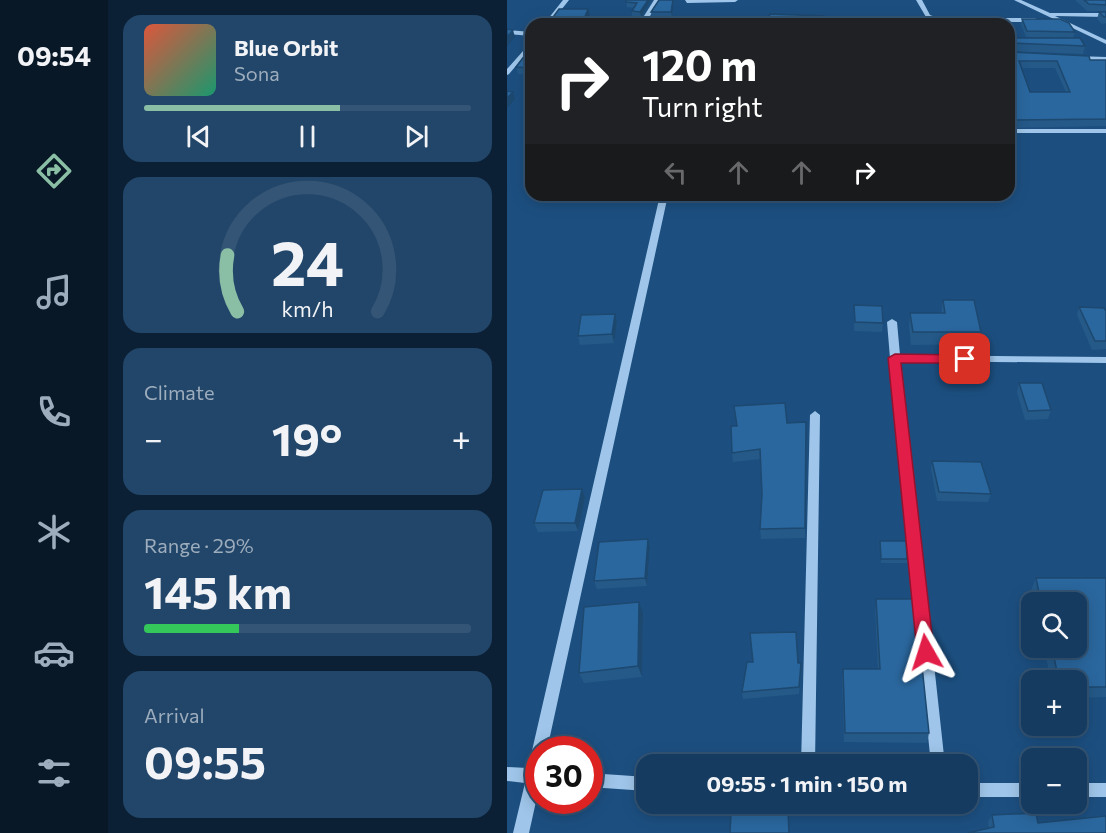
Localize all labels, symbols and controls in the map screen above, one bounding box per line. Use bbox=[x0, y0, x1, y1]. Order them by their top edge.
text: Blue Orbit bbox=[234, 34, 338, 61]
text: 120 m bbox=[642, 38, 757, 90]
text: 09:54 bbox=[17, 39, 91, 72]
icon: right bbox=[543, 42, 621, 120]
text: Sona bbox=[234, 61, 280, 85]
text: Turn right bbox=[642, 90, 762, 123]
icon: previous bbox=[182, 120, 215, 153]
icon: pause bbox=[291, 120, 324, 153]
icon: next bbox=[400, 120, 433, 153]
icon: directions bbox=[33, 150, 75, 192]
icon: left bbox=[659, 156, 692, 189]
icon: ahead bbox=[722, 156, 755, 189]
icon: ahead bbox=[785, 156, 818, 189]
icon: right bbox=[848, 156, 881, 189]
text: 24 bbox=[271, 223, 344, 299]
icon: music bbox=[33, 271, 75, 313]
text: km/h bbox=[281, 295, 334, 321]
pin bbox=[939, 333, 990, 384]
icon: arrive bbox=[948, 342, 981, 375]
text: Climate bbox=[144, 380, 214, 404]
icon: phone bbox=[33, 391, 75, 433]
text: 19° bbox=[272, 410, 342, 465]
text: − bbox=[144, 417, 163, 458]
text: + bbox=[452, 417, 471, 458]
icon: climate bbox=[33, 511, 75, 553]
text: Range · 29% bbox=[144, 533, 254, 557]
text: 145 km bbox=[144, 563, 292, 618]
map controls bbox=[1021, 592, 1087, 814]
button: search bbox=[1021, 592, 1087, 658]
position arrow bbox=[894, 620, 958, 684]
icon: car bbox=[33, 632, 75, 674]
button: + bbox=[1021, 670, 1087, 736]
text: Arrival bbox=[144, 703, 205, 727]
text: 09:55 bbox=[144, 733, 266, 788]
speed limit sign: 30 bbox=[525, 736, 603, 814]
button: − bbox=[1021, 748, 1087, 814]
icon: filters bbox=[33, 752, 75, 794]
text: 09:55 · 1 min · 150 m bbox=[706, 770, 908, 797]

